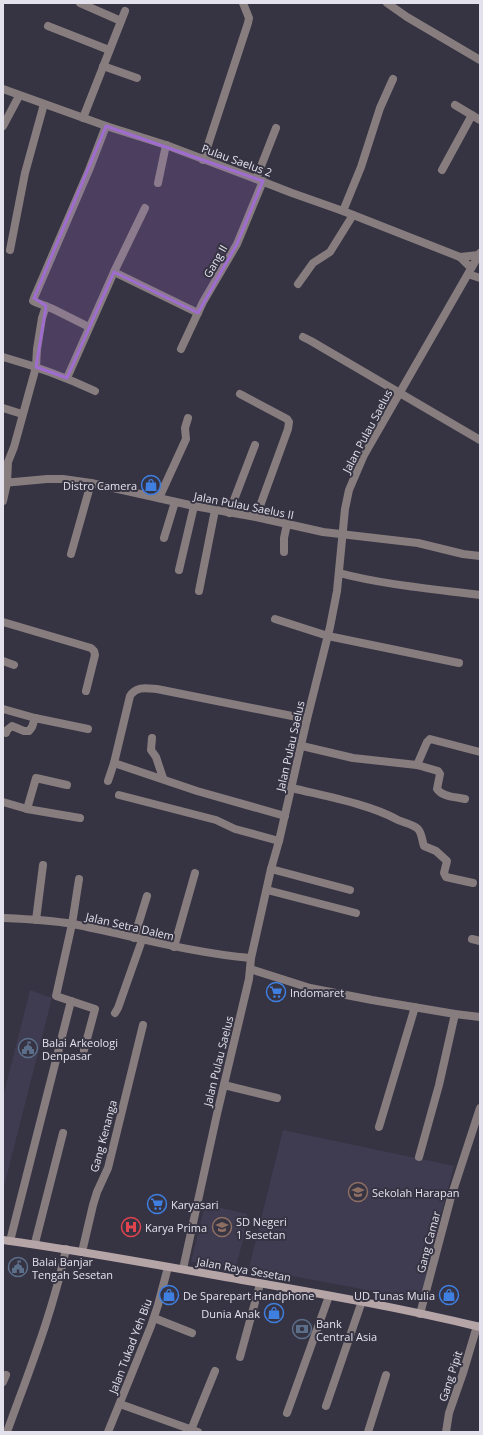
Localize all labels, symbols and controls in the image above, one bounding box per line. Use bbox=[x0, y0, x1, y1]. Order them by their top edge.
street label: Pulau Saelus 2 bbox=[200, 140, 274, 180]
street label: Gang II bbox=[200, 242, 230, 280]
street label: Jalan Pulau Saelus bbox=[338, 387, 395, 476]
shop icon: Distro Camera bbox=[140, 474, 162, 496]
place label: Distro Camera bbox=[63, 478, 137, 493]
street label: Jalan Pulau Saelus II bbox=[192, 488, 295, 522]
street label: Jalan Pulau Saelus bbox=[272, 699, 308, 794]
street label: Jalan Setra Dalem bbox=[83, 908, 176, 943]
supermarket icon: Indomaret bbox=[265, 981, 287, 1003]
place label: Indomaret bbox=[290, 985, 344, 1000]
street label: Jalan Pulau Saelus bbox=[199, 1014, 236, 1109]
place label: Balai Arkeologi Denpasar bbox=[42, 1035, 118, 1063]
public building icon: Balai Arkeologi Denpasar bbox=[17, 1037, 39, 1059]
street label: Gang Kenanga bbox=[86, 1098, 120, 1174]
school or university icon: Sekolah Harapan bbox=[347, 1181, 369, 1203]
place label: Sekolah Harapan bbox=[372, 1185, 460, 1200]
supermarket icon: Karyasari bbox=[146, 1193, 168, 1215]
place label: Karyasari bbox=[171, 1197, 219, 1212]
street label: Gang Camar bbox=[413, 1209, 444, 1275]
place label: SD Negeri 1 Sesetan bbox=[236, 1214, 287, 1242]
hospital icon: Karya Prima bbox=[120, 1216, 142, 1238]
school or university icon: SD Negeri 1 Sesetan bbox=[211, 1216, 233, 1238]
place label: Karya Prima bbox=[145, 1220, 207, 1235]
street label: Jalan Raya Sesetan bbox=[195, 1253, 292, 1285]
place label: Balai Banjar Tengah Sesetan bbox=[32, 1254, 113, 1282]
public building icon: Balai Banjar Tengah Sesetan bbox=[7, 1256, 29, 1278]
shop icon: De Sparepart Handphone bbox=[158, 1284, 180, 1306]
shop icon: UD Tunas Mulia bbox=[438, 1284, 460, 1306]
place label: De Sparepart Handphone bbox=[183, 1288, 314, 1303]
place label: UD Tunas Mulia bbox=[354, 1288, 435, 1303]
street label: Jalan Tukad Yeh Biu bbox=[105, 1296, 155, 1396]
shop icon: Dunia Anak bbox=[263, 1302, 285, 1324]
place label: Dunia Anak bbox=[201, 1306, 260, 1321]
place label: Bank Central Asia bbox=[316, 1316, 377, 1344]
bank icon: Bank Central Asia bbox=[291, 1318, 313, 1340]
street label: Gang Pipit bbox=[435, 1349, 465, 1403]

